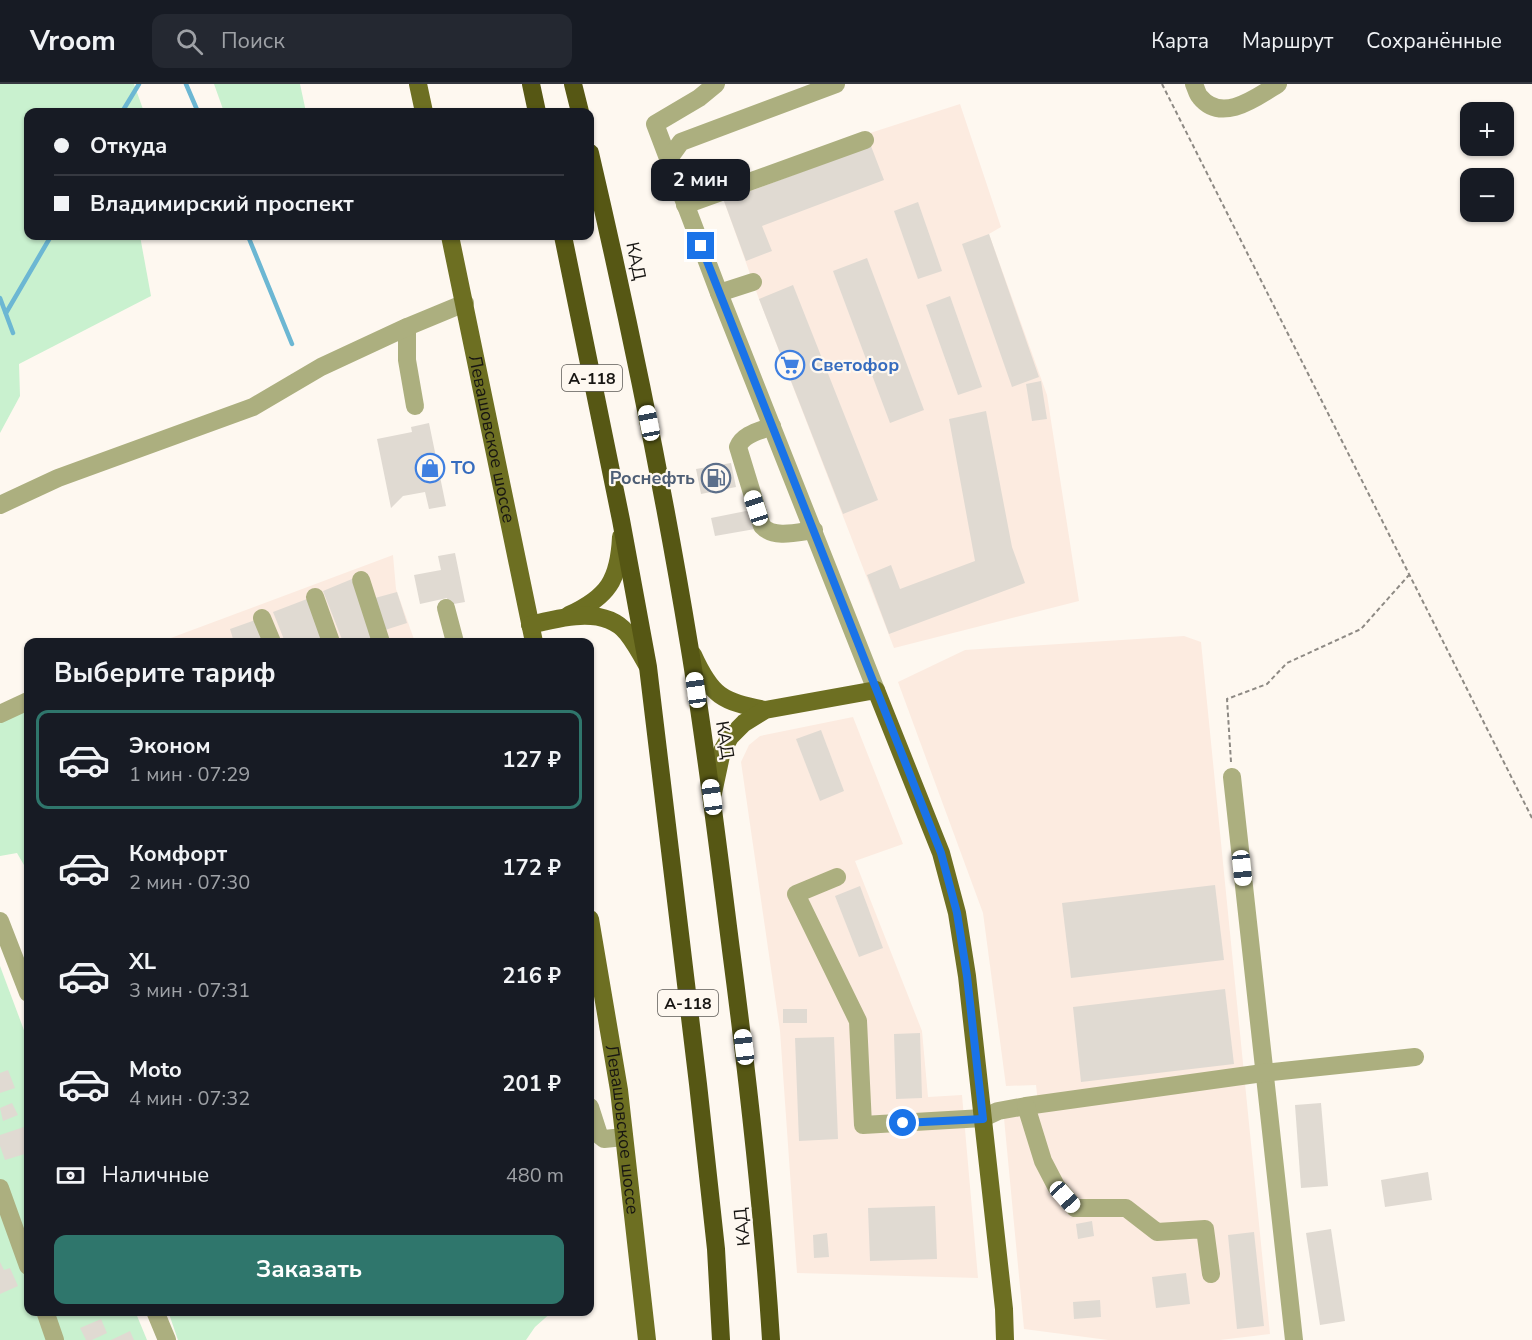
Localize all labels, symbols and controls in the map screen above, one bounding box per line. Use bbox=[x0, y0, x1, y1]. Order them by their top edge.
search box bbox=[152, 14, 572, 68]
text: Vroom bbox=[30, 22, 116, 60]
icon: search bbox=[173, 25, 206, 58]
text: Поиск bbox=[221, 26, 285, 56]
text: Карта bbox=[1151, 27, 1209, 55]
text: Маршрут bbox=[1242, 27, 1333, 55]
text: Сохранённые bbox=[1366, 27, 1502, 55]
map controls bbox=[1460, 102, 1514, 222]
button: + bbox=[1460, 102, 1514, 156]
text: Откуда bbox=[90, 131, 167, 161]
callout: 2 мин bbox=[652, 159, 750, 201]
text: 2 мин bbox=[673, 166, 728, 193]
button: − bbox=[1460, 168, 1514, 222]
text: Владимирский проспект bbox=[90, 189, 354, 219]
route end bbox=[687, 232, 714, 259]
street label: КАД bbox=[620, 240, 652, 282]
supermarket icon: Светофор bbox=[774, 349, 806, 381]
street label: Левашовское шоссе bbox=[463, 352, 521, 525]
place label: Светофор bbox=[811, 353, 899, 377]
road number: А-118 bbox=[562, 365, 622, 391]
car bbox=[637, 404, 661, 442]
shop icon: ТО bbox=[414, 452, 446, 484]
place label: ТО bbox=[451, 456, 476, 480]
fuel station icon: Роснефть bbox=[700, 462, 732, 494]
place label: Роснефть bbox=[610, 466, 695, 490]
car bbox=[742, 488, 770, 528]
text: Выберите тариф bbox=[54, 655, 276, 692]
car bbox=[685, 671, 707, 709]
street label: КАД bbox=[710, 719, 740, 761]
text: Эконом bbox=[129, 731, 211, 761]
icon: car bbox=[57, 733, 111, 787]
text: 127 ₽ bbox=[502, 745, 561, 775]
text: 1 мин · 07:29 bbox=[129, 761, 250, 788]
car bbox=[701, 778, 723, 816]
text: Комфорт bbox=[129, 839, 227, 869]
icon: car bbox=[57, 841, 111, 895]
car bbox=[1231, 849, 1253, 887]
text: 172 ₽ bbox=[502, 853, 561, 883]
text: 2 мин · 07:30 bbox=[129, 869, 250, 896]
text: XL bbox=[129, 947, 156, 977]
icon: car bbox=[57, 949, 111, 1003]
text: 216 ₽ bbox=[502, 961, 561, 991]
text: 3 мин · 07:31 bbox=[129, 977, 250, 1004]
road number: А-118 bbox=[658, 990, 718, 1016]
car bbox=[733, 1028, 755, 1066]
street label: Левашовское шоссе bbox=[599, 1043, 645, 1216]
text: Moto bbox=[129, 1055, 182, 1085]
icon: car bbox=[57, 1057, 111, 1111]
text: 201 ₽ bbox=[502, 1069, 561, 1099]
text: 4 мин · 07:32 bbox=[129, 1085, 250, 1112]
route start bbox=[889, 1109, 916, 1136]
icon: cash bbox=[54, 1159, 87, 1192]
text: Наличные bbox=[102, 1160, 209, 1190]
text: 480 m bbox=[506, 1162, 564, 1189]
car bbox=[1046, 1178, 1084, 1216]
street label: КАД bbox=[728, 1207, 756, 1247]
button: Заказать bbox=[54, 1235, 564, 1304]

